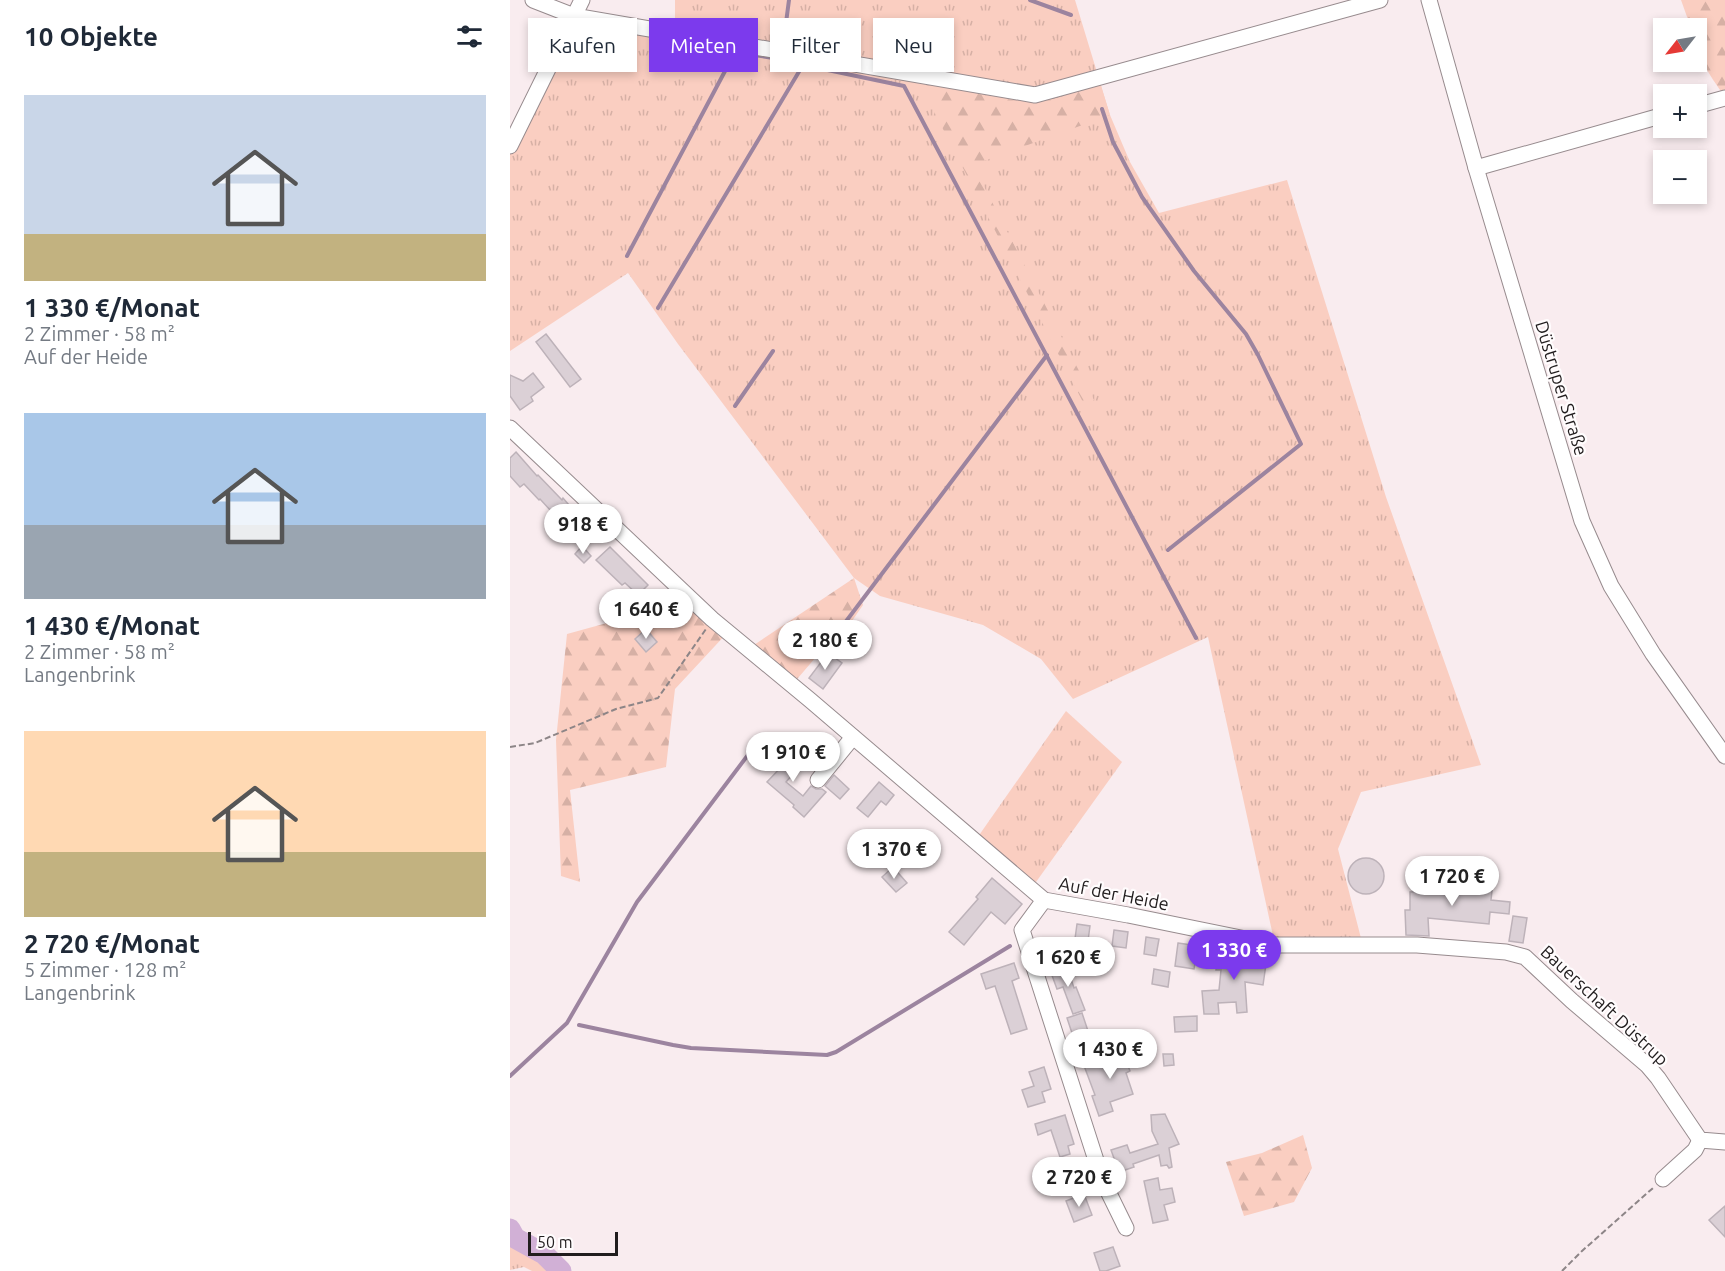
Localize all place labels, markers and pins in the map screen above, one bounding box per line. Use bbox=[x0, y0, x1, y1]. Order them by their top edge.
pin: 918 € bbox=[541, 504, 625, 555]
pin: 1 640 € bbox=[591, 589, 701, 640]
pin: 2 180 € bbox=[770, 620, 880, 671]
pin: 1 910 € bbox=[738, 732, 848, 783]
pin: 1 370 € bbox=[839, 829, 949, 880]
pin: 1 720 € bbox=[1397, 856, 1507, 907]
pin: 1 330 € bbox=[1179, 930, 1289, 981]
pin: 1 620 € bbox=[1013, 937, 1123, 988]
pin: 1 430 € bbox=[1055, 1029, 1165, 1080]
pin: 2 720 € bbox=[1024, 1157, 1134, 1208]

